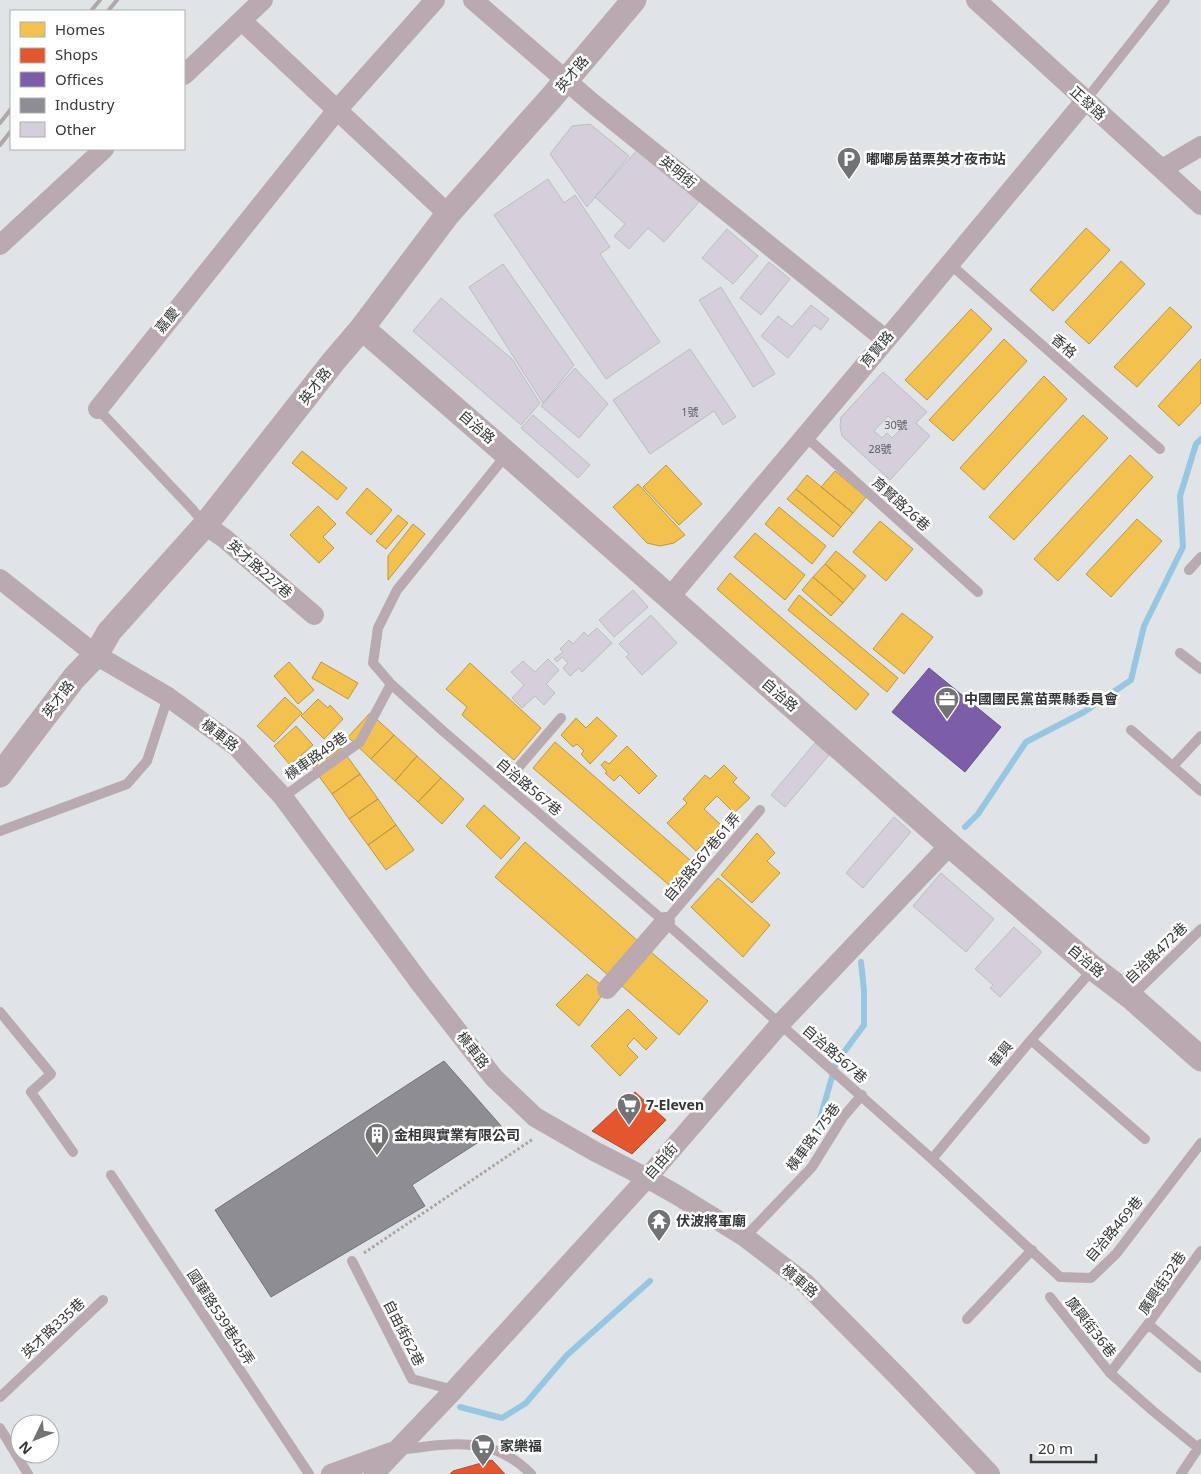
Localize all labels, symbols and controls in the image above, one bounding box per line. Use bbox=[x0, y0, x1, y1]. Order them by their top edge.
legend bbox=[10, 10, 185, 150]
text: Homes bbox=[55, 19, 105, 39]
text: Shops bbox=[55, 44, 98, 64]
street label: 英才路 bbox=[551, 51, 592, 96]
text: Offices bbox=[55, 69, 104, 89]
street label: 正發路 bbox=[1066, 82, 1110, 124]
text: Industry bbox=[55, 94, 115, 114]
text: Other bbox=[55, 119, 96, 139]
parking icon: 嘟嘟房苗栗英才夜市站 bbox=[836, 146, 862, 180]
place label: 嘟嘟房苗栗英才夜市站 bbox=[866, 149, 1006, 168]
street label: 英明街 bbox=[656, 151, 701, 192]
street label: 嘉慶 bbox=[150, 303, 183, 337]
street label: 育賢路 bbox=[856, 326, 897, 371]
street label: 香格 bbox=[1048, 329, 1081, 362]
street label: 英才路 bbox=[294, 363, 335, 408]
house number: 1號 bbox=[681, 404, 699, 419]
street label: 自治路 bbox=[455, 406, 499, 448]
house number: 30號 bbox=[884, 417, 908, 432]
house number: 28號 bbox=[868, 441, 892, 456]
street label: 育賢路26巷 bbox=[868, 472, 934, 535]
street label: 英才路227巷 bbox=[224, 535, 297, 602]
street label: 自治路 bbox=[758, 674, 802, 716]
street label: 英才路 bbox=[37, 676, 78, 721]
office icon: 中國國民黨苗栗縣委員會 bbox=[934, 686, 960, 720]
place label: 中國國民黨苗栗縣委員會 bbox=[964, 689, 1118, 708]
street label: 橫車路 bbox=[198, 714, 243, 755]
street label: 橫車路49巷 bbox=[281, 727, 351, 784]
street label: 自治路567巷 bbox=[493, 754, 566, 820]
street label: 自治路567巷61弄 bbox=[659, 808, 744, 905]
street label: 自治路472巷 bbox=[1120, 918, 1191, 987]
street label: 自治路 bbox=[1064, 940, 1109, 981]
street label: 自治路567巷 bbox=[799, 1020, 872, 1087]
street label: 橫車路 bbox=[453, 1027, 494, 1072]
street label: 華興 bbox=[984, 1037, 1017, 1071]
supermarket icon: 7-Eleven bbox=[616, 1092, 642, 1126]
place label: 7-Eleven bbox=[646, 1095, 704, 1114]
street label: 橫車路175巷 bbox=[781, 1099, 844, 1175]
building icon: 金相興實業有限公司 bbox=[364, 1122, 390, 1156]
place label: 金相興實業有限公司 bbox=[394, 1125, 520, 1144]
street label: 自由街 bbox=[640, 1139, 682, 1183]
street label: 自治路469巷 bbox=[1081, 1192, 1147, 1265]
temple icon: 伏波將軍廟 bbox=[646, 1208, 672, 1242]
place label: 伏波將軍廟 bbox=[676, 1211, 746, 1230]
street label: 廣興街32巷 bbox=[1134, 1248, 1190, 1318]
street label: 橫車路 bbox=[778, 1260, 822, 1302]
street label: 國華路539巷45弄 bbox=[183, 1265, 259, 1368]
street label: 廣興街36巷 bbox=[1062, 1292, 1121, 1361]
street label: 英才路335巷 bbox=[17, 1293, 88, 1362]
street label: 自由街62巷 bbox=[380, 1296, 429, 1369]
north arrow bbox=[10, 1414, 60, 1464]
scale bar bbox=[1031, 1432, 1096, 1464]
supermarket icon: 家樂福 bbox=[470, 1433, 496, 1467]
place label: 家樂福 bbox=[500, 1436, 542, 1455]
text: N bbox=[14, 1438, 36, 1459]
text: 20 m bbox=[1038, 1438, 1073, 1458]

